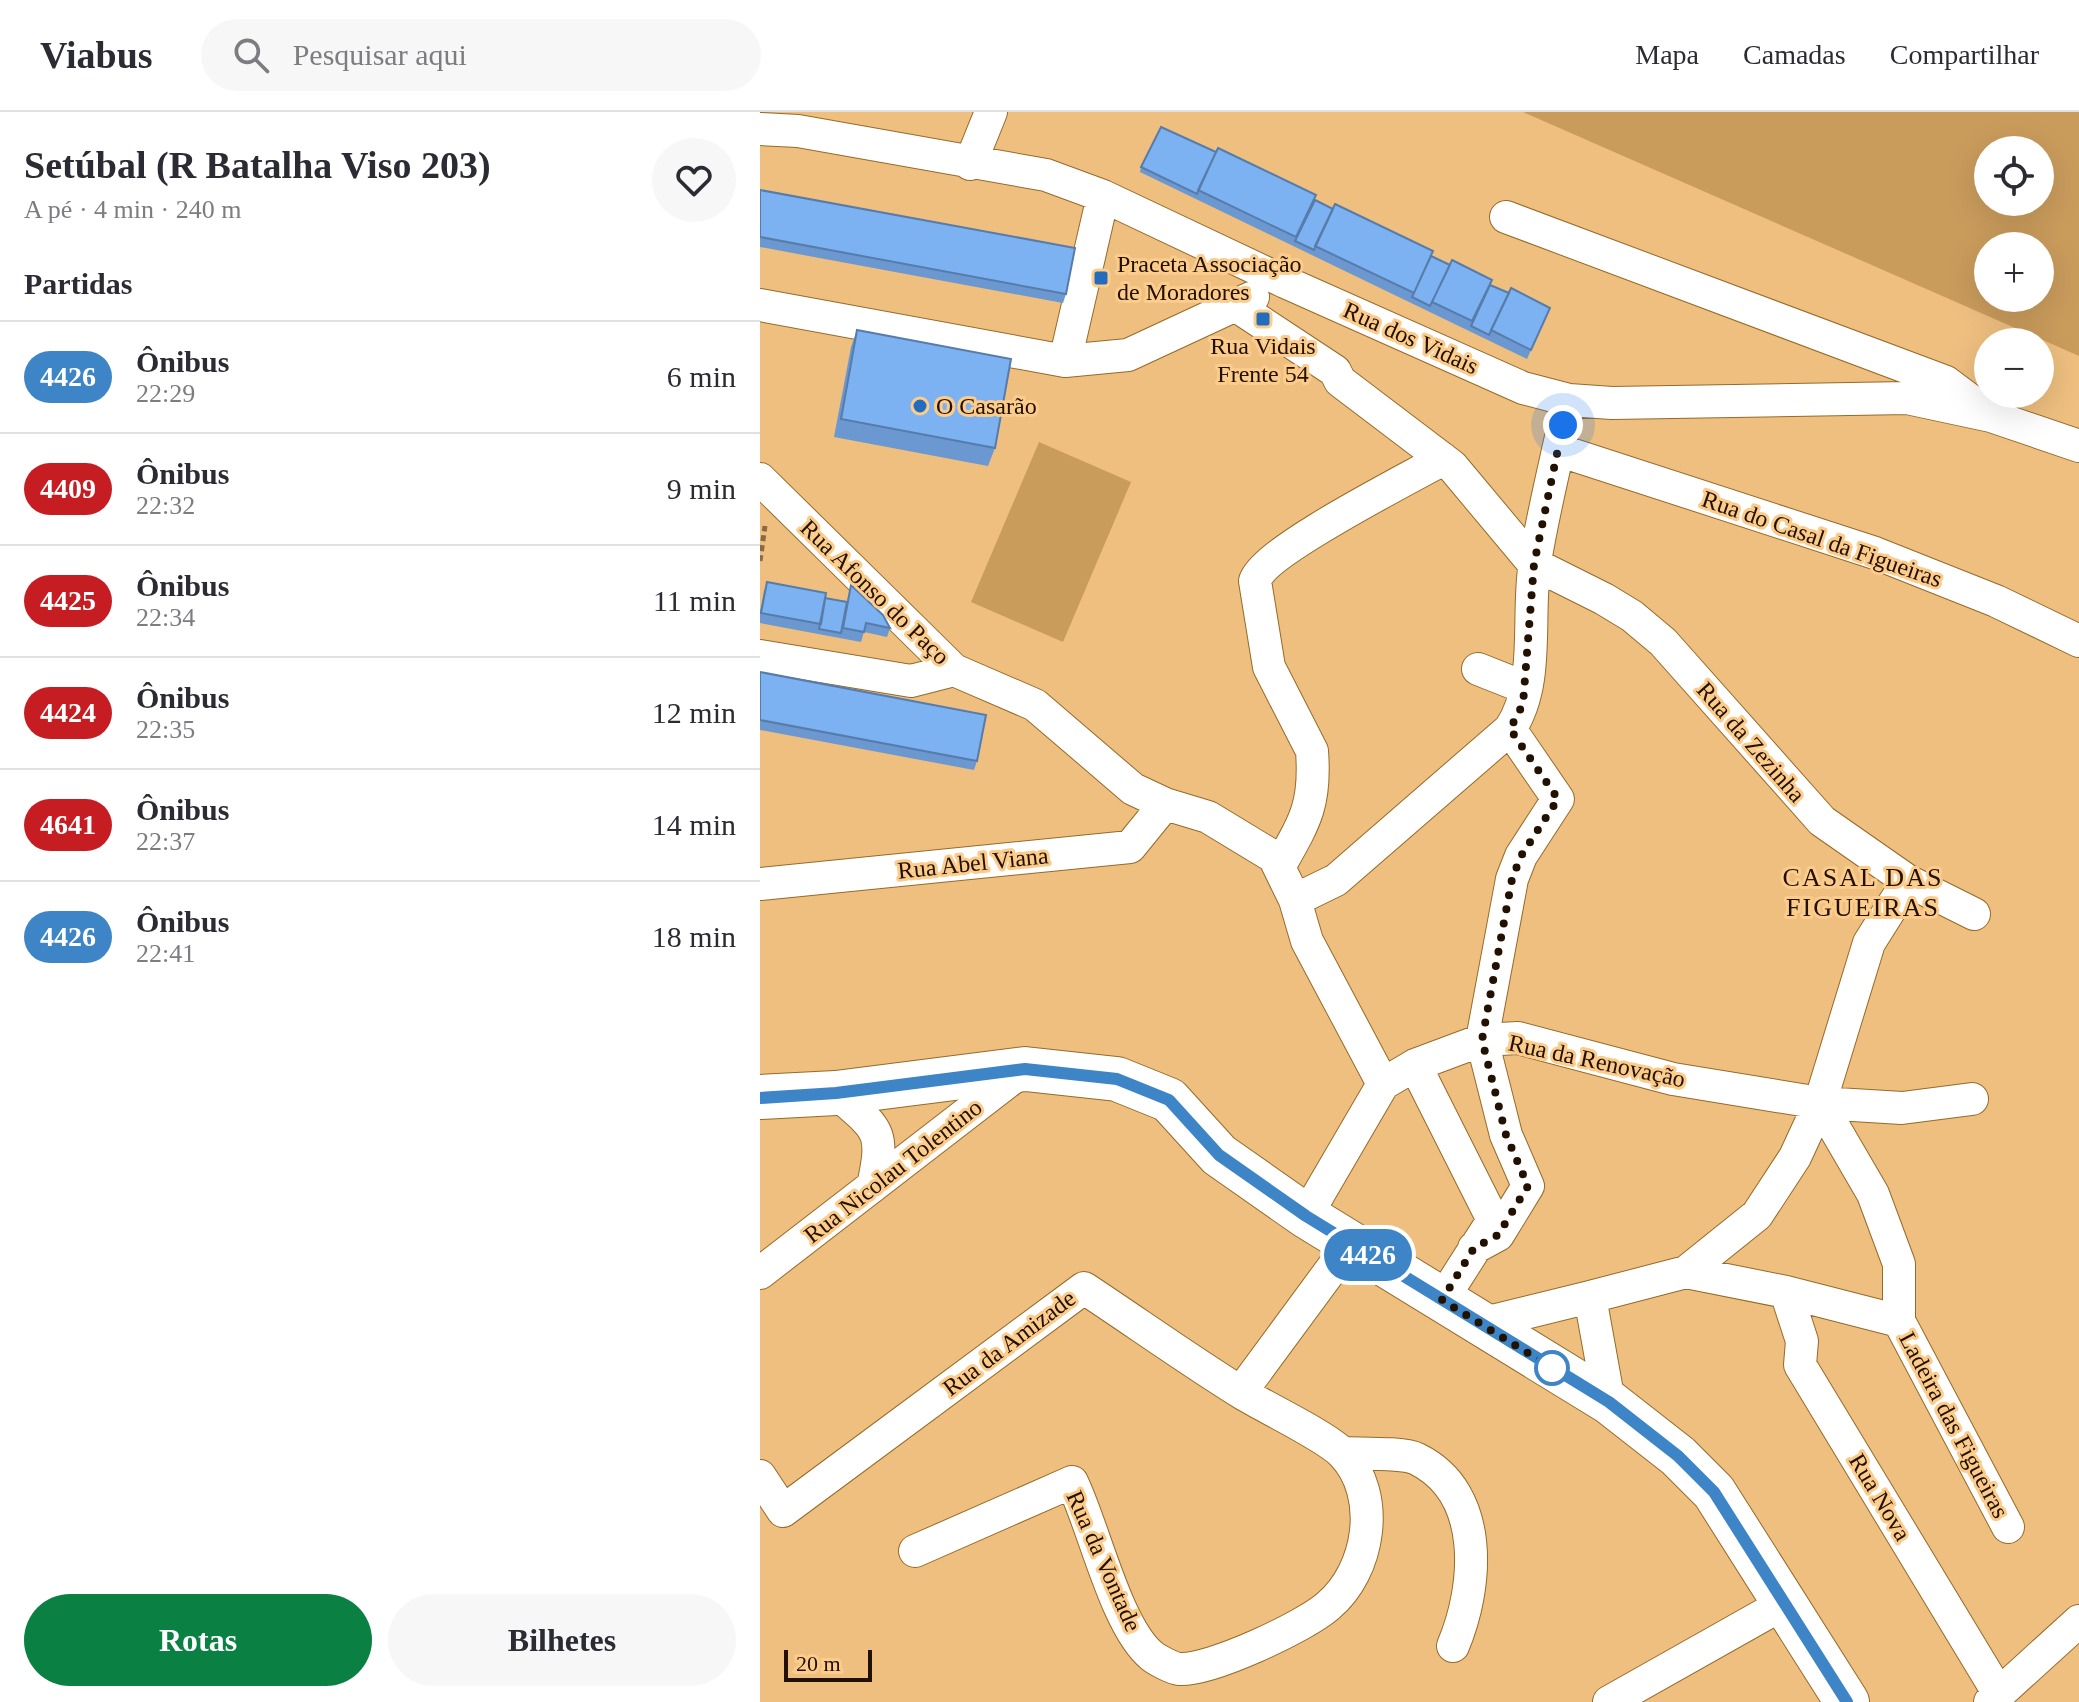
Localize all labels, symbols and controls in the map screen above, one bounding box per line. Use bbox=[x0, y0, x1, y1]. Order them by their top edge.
search box bbox=[201, 19, 761, 91]
icon: search bbox=[229, 33, 273, 77]
text: Viabus bbox=[40, 34, 153, 76]
text: Pesquisar aqui bbox=[293, 38, 467, 71]
text: Mapa bbox=[1635, 39, 1699, 70]
text: Camadas bbox=[1743, 39, 1846, 70]
text: Compartilhar bbox=[1890, 39, 2039, 70]
map controls bbox=[1974, 136, 2054, 408]
button: locate bbox=[1974, 136, 2054, 216]
button: heart bbox=[652, 138, 736, 222]
text: Setúbal (R Batalha Viso 203) bbox=[24, 144, 491, 186]
text: A pé · 4 min · 240 m bbox=[24, 195, 241, 224]
button: + bbox=[1974, 232, 2054, 312]
place label: Praceta Associação de Moradores bbox=[1117, 251, 1302, 305]
text: Partidas bbox=[24, 267, 132, 300]
marker: Praceta Associação de Moradores bbox=[1092, 269, 1110, 287]
street label: Rua dos Vidais bbox=[1340, 297, 1482, 379]
marker: Rua Vidais Frente 54 bbox=[1254, 310, 1272, 328]
button: − bbox=[1974, 328, 2054, 408]
place label: Rua Vidais Frente 54 bbox=[1210, 333, 1316, 387]
text: Ônibus bbox=[136, 345, 229, 378]
text: 6 min bbox=[667, 360, 736, 393]
text: 4426 bbox=[40, 361, 96, 392]
text: 22:29 bbox=[136, 379, 195, 408]
place label: O Casarão bbox=[936, 393, 1037, 419]
marker: O Casarão bbox=[911, 397, 929, 415]
your location bbox=[1543, 405, 1583, 445]
text: Ônibus bbox=[136, 457, 229, 490]
text: 9 min bbox=[667, 472, 736, 505]
text: 4409 bbox=[40, 473, 96, 504]
street label: Rua do Casal da Figueiras bbox=[1699, 486, 1945, 592]
text: 22:32 bbox=[136, 491, 195, 520]
street label: Rua Afonso do Paço bbox=[795, 514, 955, 670]
text: Ônibus bbox=[136, 569, 229, 602]
text: 11 min bbox=[653, 584, 736, 617]
text: 4425 bbox=[40, 585, 96, 616]
text: 22:34 bbox=[136, 603, 195, 632]
street label: Rua da Zezinha bbox=[1692, 677, 1810, 808]
text: Ônibus bbox=[136, 681, 229, 714]
text: 12 min bbox=[652, 696, 736, 729]
text: 4424 bbox=[40, 697, 96, 728]
text: 22:35 bbox=[136, 715, 195, 744]
text: Ônibus bbox=[136, 793, 229, 826]
text: 14 min bbox=[652, 808, 736, 841]
text: 4641 bbox=[40, 809, 96, 840]
text: 22:37 bbox=[136, 827, 195, 856]
street label: Rua Abel Viana bbox=[896, 842, 1050, 884]
district label: CASAL DAS FIGUEIRAS bbox=[1783, 863, 1943, 922]
text: Ônibus bbox=[136, 905, 229, 938]
text: 18 min bbox=[652, 920, 736, 953]
text: 4426 bbox=[40, 921, 96, 952]
text: 22:41 bbox=[136, 939, 195, 968]
street label: Rua da Renovação bbox=[1506, 1030, 1688, 1092]
street label: Rua Nicolau Tolentino bbox=[799, 1094, 987, 1248]
line badge: 4426 bbox=[1312, 1229, 1424, 1281]
text: 4426 bbox=[1340, 1239, 1396, 1270]
street label: Rua da Amizade bbox=[938, 1285, 1080, 1401]
street label: Ladeira das Figueiras bbox=[1894, 1328, 2014, 1522]
unlabelled marker bbox=[1535, 1351, 1569, 1385]
street label: Rua Nova bbox=[1844, 1449, 1916, 1545]
street label: Rua da Vontade bbox=[1061, 1487, 1147, 1635]
button: Rotas bbox=[24, 1594, 372, 1686]
button: Bilhetes bbox=[388, 1594, 736, 1686]
scale bar bbox=[784, 1646, 872, 1682]
text: 20 m bbox=[796, 1651, 841, 1676]

